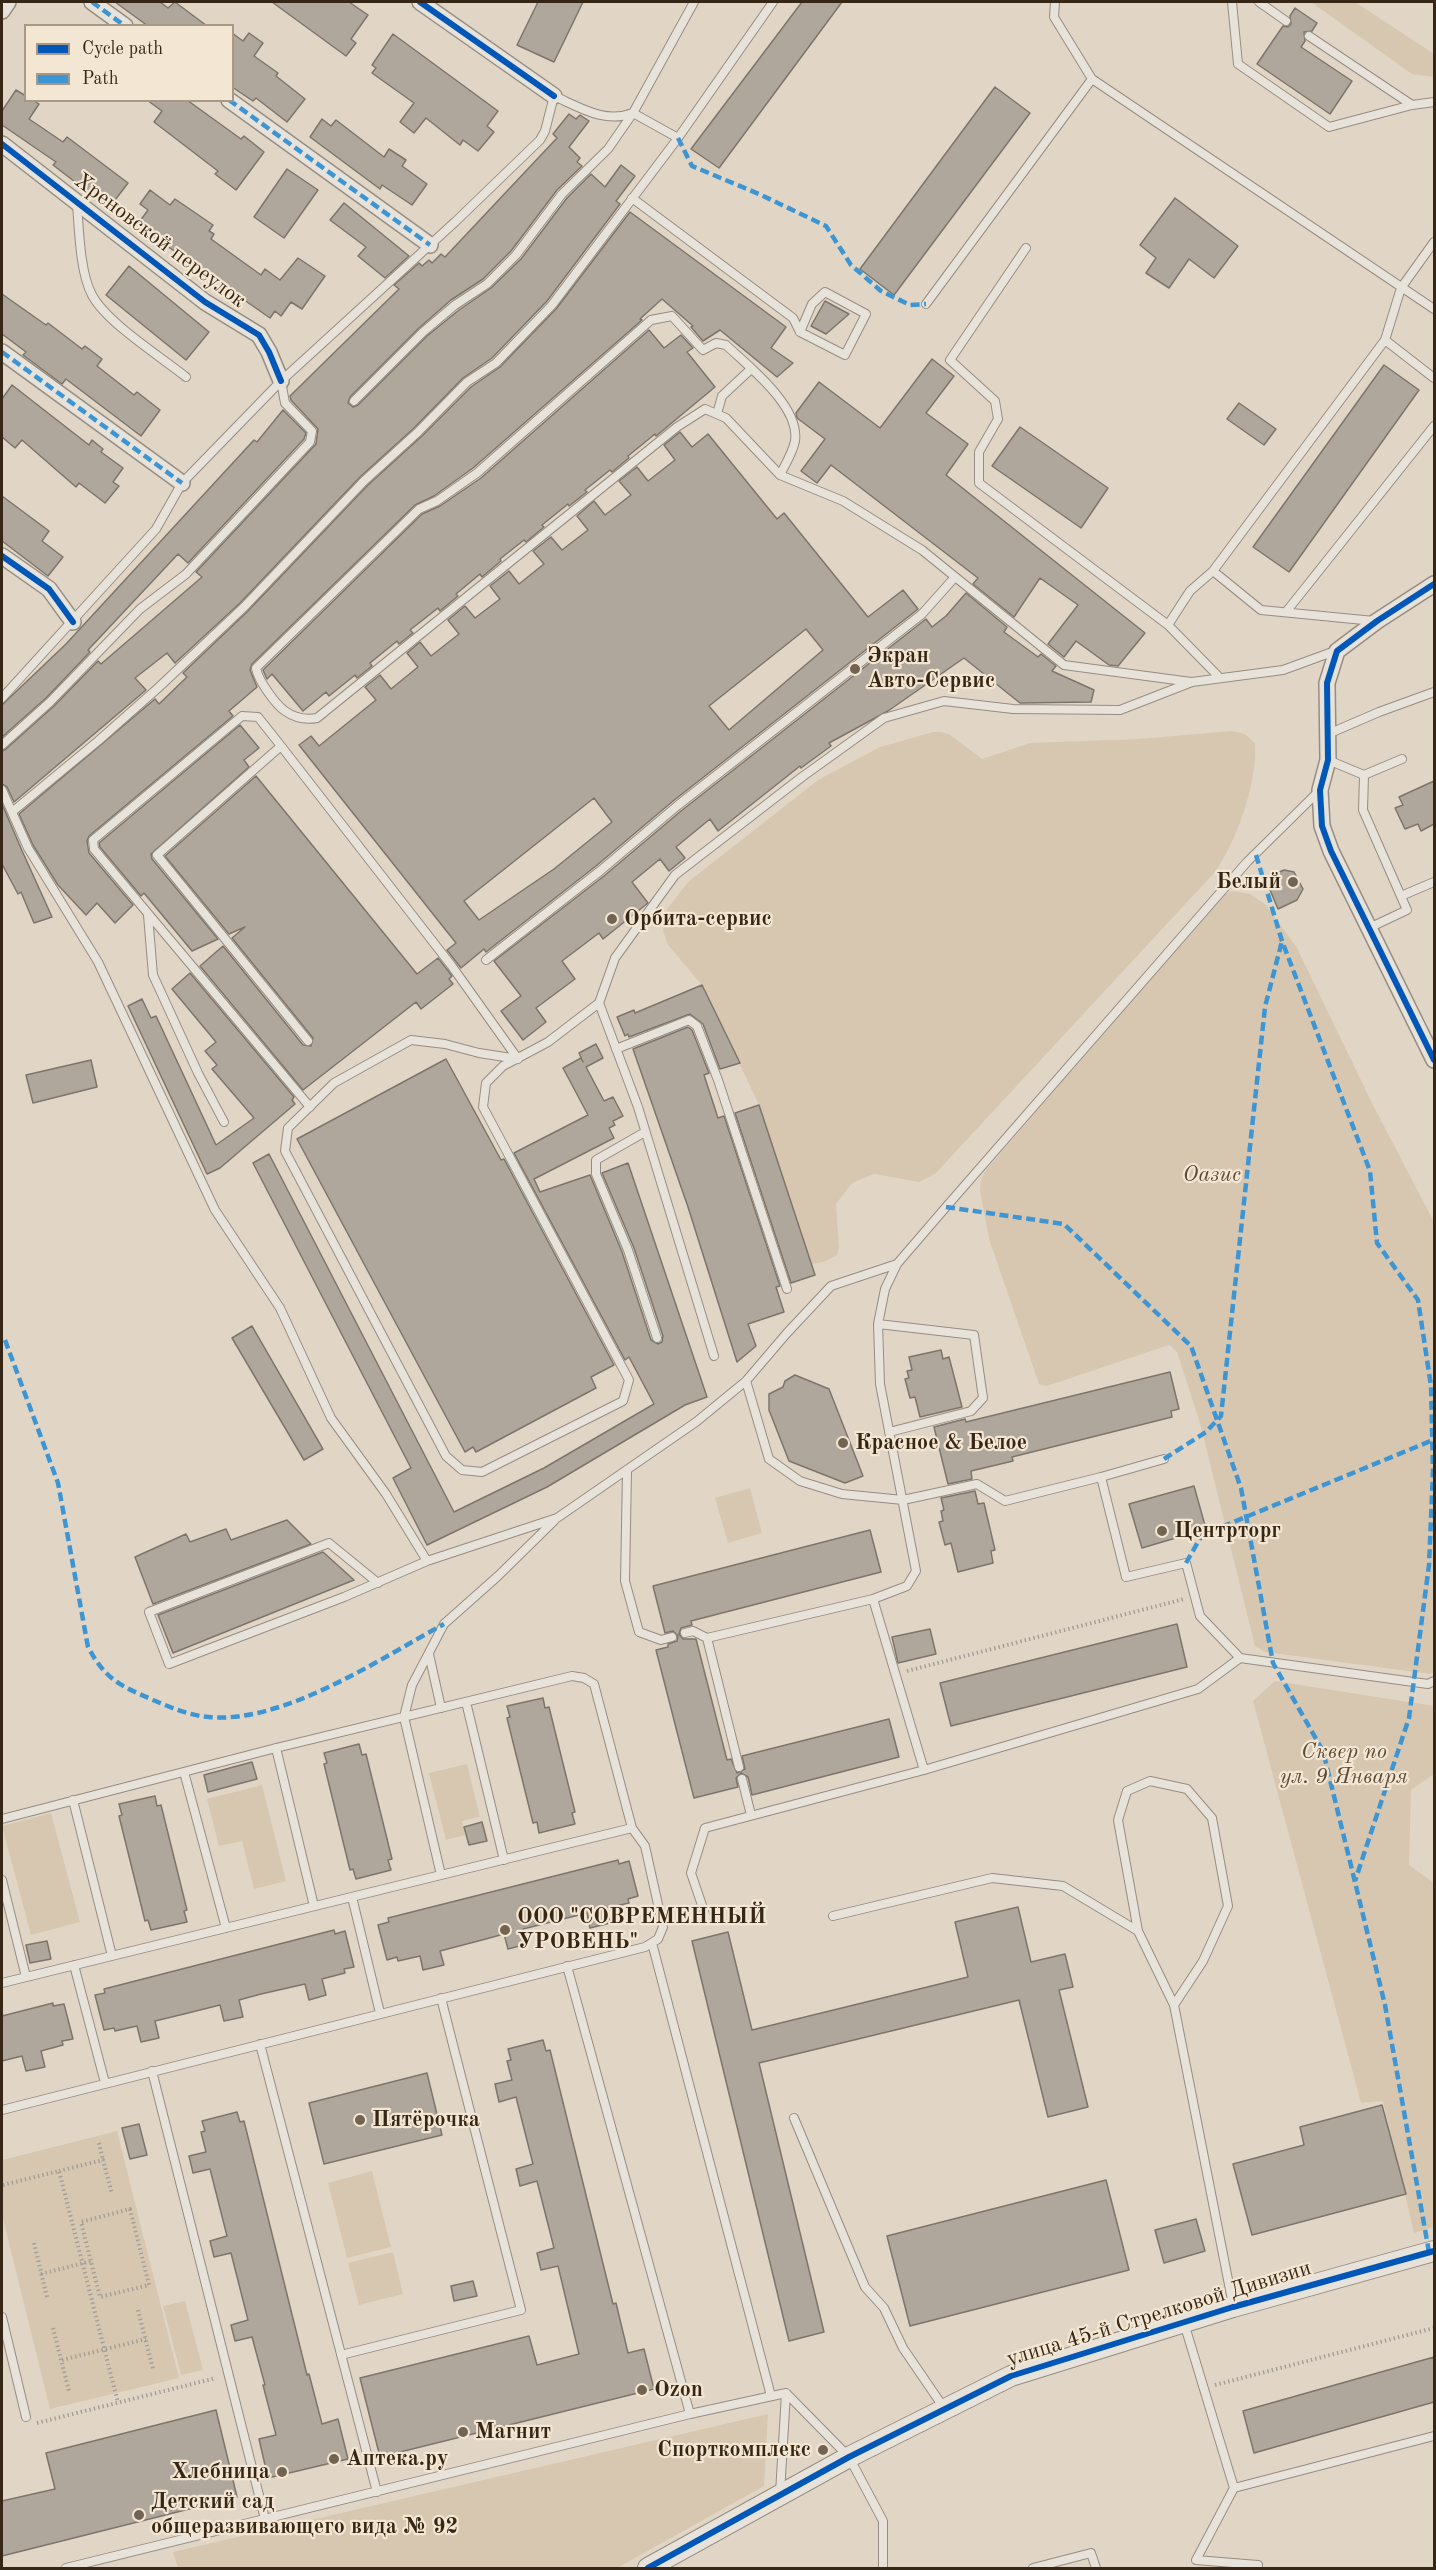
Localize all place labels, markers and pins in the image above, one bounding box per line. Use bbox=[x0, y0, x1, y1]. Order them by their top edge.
place label: Экран Авто-Сервис bbox=[867, 643, 995, 694]
marker: Экран Авто-Сервис bbox=[848, 662, 862, 676]
place label: Белый bbox=[1216, 869, 1281, 895]
marker: Белый bbox=[1286, 875, 1300, 889]
place label: Орбита-сервис bbox=[624, 906, 772, 932]
marker: Орбита-сервис bbox=[605, 912, 619, 926]
place label: Красное & Белое bbox=[855, 1430, 1027, 1456]
marker: Красное & Белое bbox=[836, 1436, 850, 1450]
place label: Центрторг bbox=[1174, 1518, 1281, 1544]
marker: Центрторг bbox=[1155, 1524, 1169, 1538]
place label: ООО "СОВРЕМЕННЫЙ УРОВЕНЬ" bbox=[517, 1904, 766, 1956]
marker: ООО "СОВРЕМЕННЫЙ УРОВЕНЬ" bbox=[498, 1923, 512, 1937]
place label: Пятёрочка bbox=[372, 2107, 480, 2133]
marker: Пятёрочка bbox=[353, 2113, 367, 2127]
place label: Ozon bbox=[654, 2377, 703, 2403]
marker: Ozon bbox=[635, 2383, 649, 2397]
place label: Магнит bbox=[475, 2419, 551, 2445]
marker: Магнит bbox=[456, 2425, 470, 2439]
place label: Спорткомплекс bbox=[657, 2437, 811, 2463]
marker: Спорткомплекс bbox=[816, 2443, 830, 2457]
place label: Аптека.ру bbox=[346, 2446, 448, 2472]
marker: Аптека.ру bbox=[327, 2452, 341, 2466]
place label: Хлебница bbox=[171, 2459, 270, 2485]
marker: Хлебница bbox=[275, 2465, 289, 2479]
place label: Детский сад общеразвивающего вида № 92 bbox=[151, 2489, 458, 2540]
marker: Детский сад общеразвивающего вида № 92 bbox=[132, 2508, 146, 2522]

